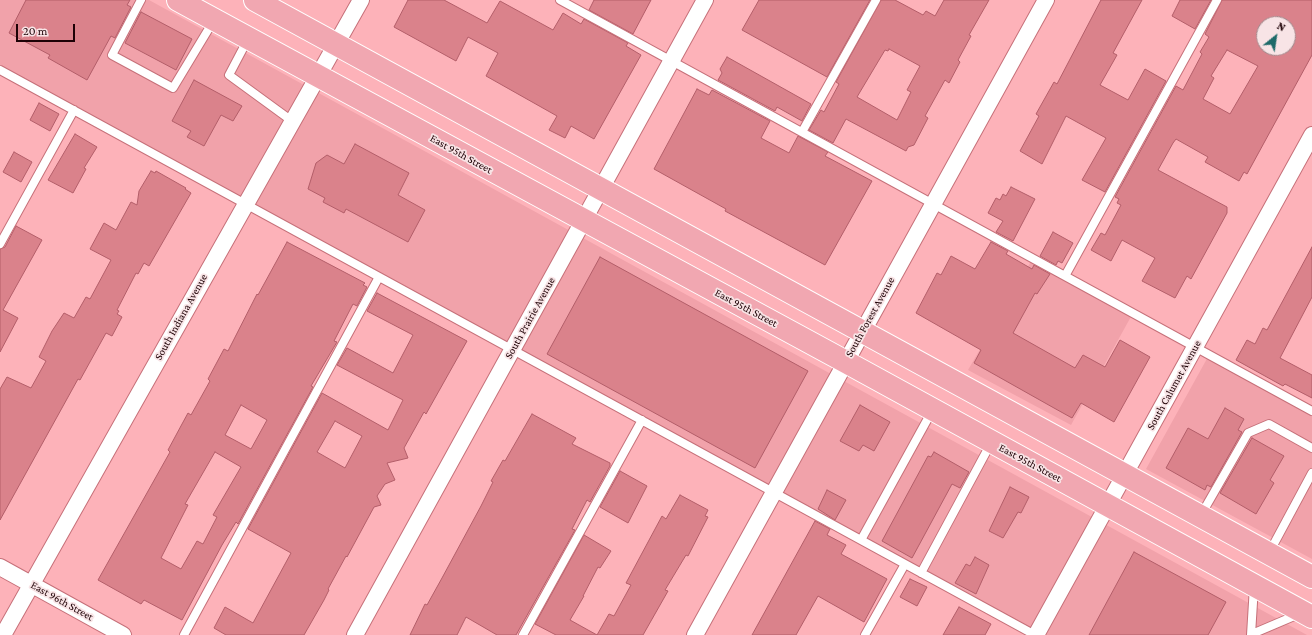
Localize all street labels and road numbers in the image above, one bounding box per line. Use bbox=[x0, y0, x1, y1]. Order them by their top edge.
street label: East 95th Street bbox=[428, 131, 494, 177]
street label: South Indiana Avenue bbox=[152, 272, 210, 362]
street label: South Prairie Avenue bbox=[502, 275, 558, 361]
street label: South Forest Avenue bbox=[843, 275, 897, 359]
street label: East 95th Street bbox=[712, 286, 780, 330]
street label: South Calumet Avenue bbox=[1144, 338, 1204, 432]
street label: East 95th Street bbox=[996, 441, 1064, 485]
street label: East 96th Street bbox=[28, 578, 96, 624]

